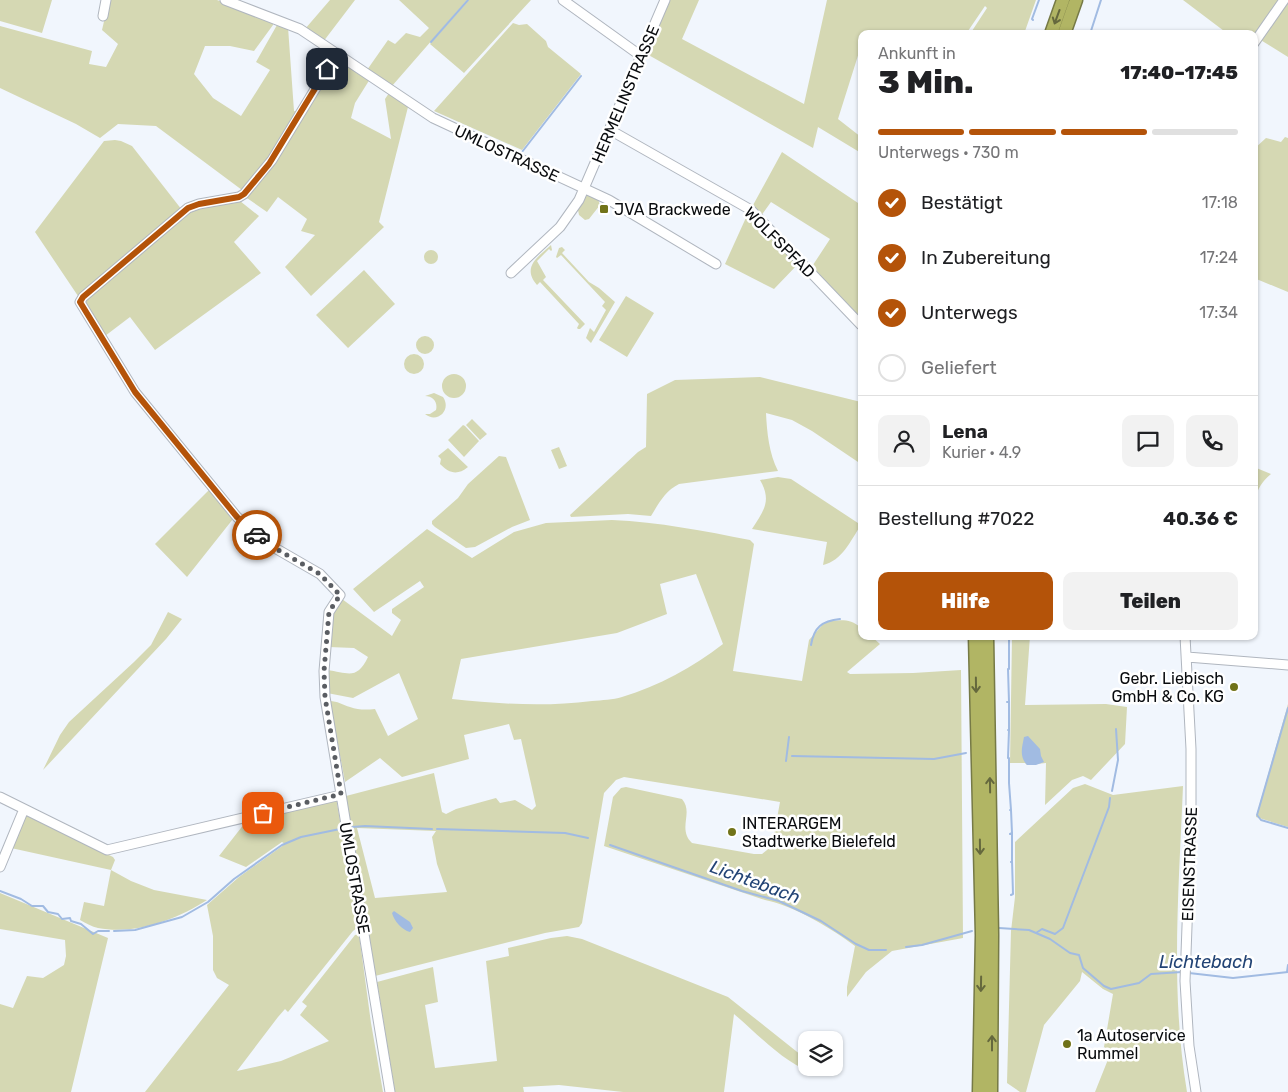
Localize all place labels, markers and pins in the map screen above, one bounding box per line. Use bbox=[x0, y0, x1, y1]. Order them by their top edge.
pin bbox=[306, 48, 348, 90]
place label: JVA Brackwede bbox=[614, 200, 731, 219]
marker: JVA Brackwede bbox=[598, 203, 610, 215]
place label: Gebr. Liebisch GmbH & Co. KG bbox=[1111, 669, 1224, 706]
marker: Gebr. Liebisch GmbH & Co. KG bbox=[1228, 681, 1240, 693]
pin bbox=[242, 792, 284, 834]
place label: INTERARGEM Stadtwerke Bielefeld bbox=[742, 814, 896, 851]
marker: INTERARGEM Stadtwerke Bielefeld bbox=[726, 826, 738, 838]
place label: 1a Autoservice Rummel bbox=[1077, 1026, 1186, 1063]
marker: 1a Autoservice Rummel bbox=[1061, 1038, 1073, 1050]

